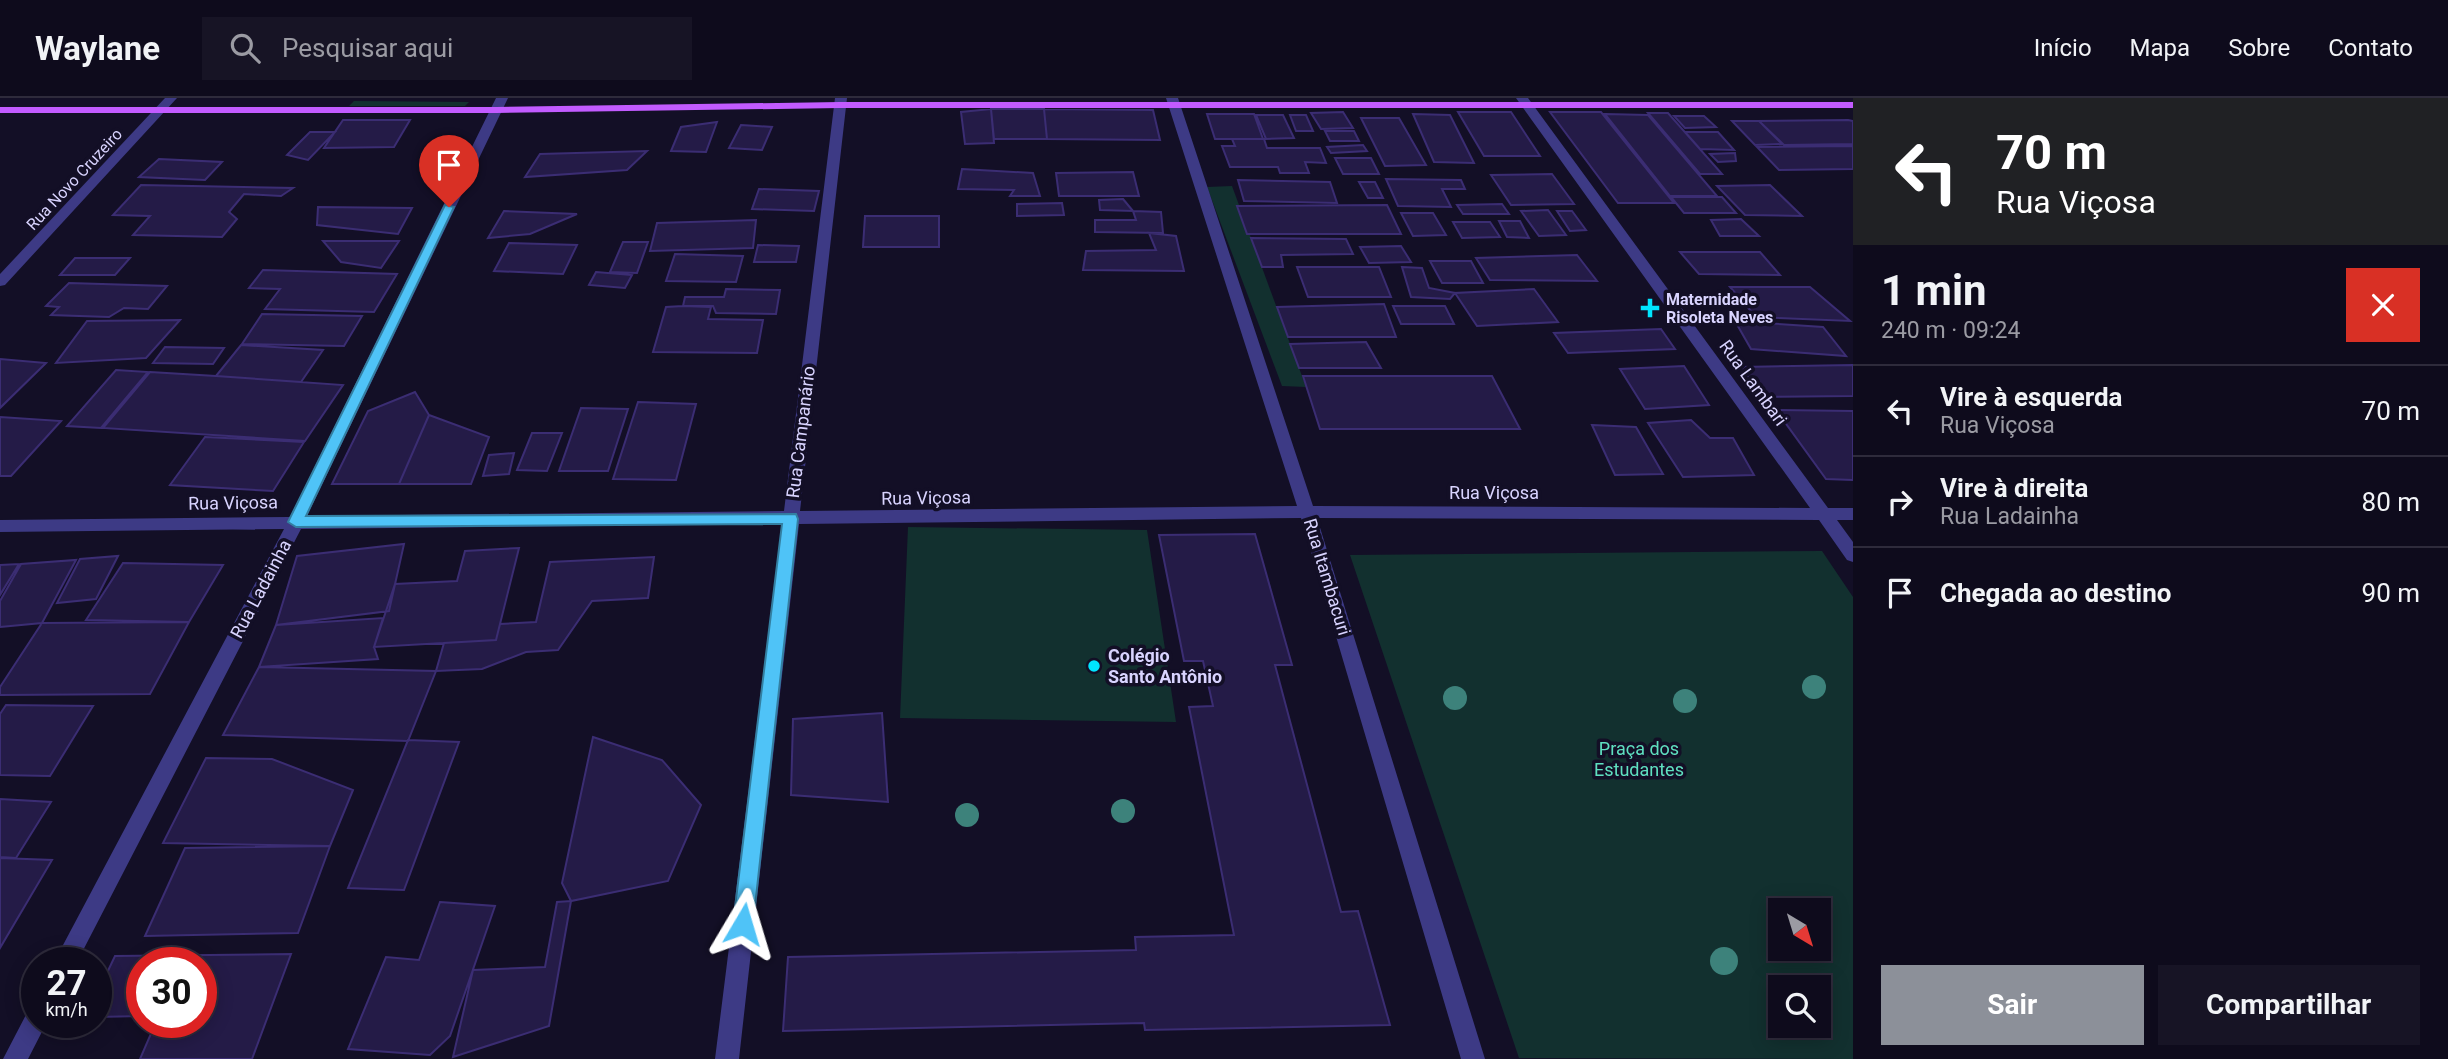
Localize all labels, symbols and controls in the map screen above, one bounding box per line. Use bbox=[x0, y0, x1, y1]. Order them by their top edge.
search box bbox=[202, 17, 692, 80]
text: Waylane bbox=[35, 29, 160, 68]
icon: search bbox=[226, 29, 264, 67]
text: Pesquisar aqui bbox=[282, 33, 453, 63]
text: Início bbox=[2034, 34, 2092, 62]
text: Mapa bbox=[2130, 34, 2190, 62]
text: Sobre bbox=[2228, 34, 2290, 62]
text: Contato bbox=[2328, 34, 2413, 62]
text: 70 m bbox=[1996, 124, 2107, 181]
street label: Rua Novo Cruzeiro bbox=[22, 125, 126, 234]
icon: left bbox=[1881, 126, 1972, 217]
pin bbox=[419, 135, 479, 207]
icon: arrive bbox=[430, 146, 468, 184]
text: Rua Viçosa bbox=[1996, 183, 2156, 221]
text: 1 min bbox=[1881, 266, 1987, 315]
button: close bbox=[2346, 268, 2420, 342]
place label: Maternidade Risoleta Neves bbox=[1666, 290, 1773, 327]
marker: Maternidade Risoleta Neves bbox=[1640, 298, 1660, 318]
text: 240 m · 09:24 bbox=[1881, 317, 2020, 344]
street label: Rua Lambari bbox=[1715, 336, 1792, 430]
street label: Rua Campanário bbox=[782, 365, 819, 499]
text: Vire à esquerda bbox=[1940, 382, 2123, 412]
icon: left bbox=[1881, 392, 1919, 430]
text: 70 m bbox=[2362, 396, 2420, 426]
text: Rua Viçosa bbox=[1940, 412, 2055, 439]
text: Vire à direita bbox=[1940, 473, 2088, 503]
street label: Rua Viçosa bbox=[1449, 482, 1539, 503]
icon: right bbox=[1881, 483, 1919, 521]
street label: Rua Viçosa bbox=[881, 486, 971, 509]
text: 80 m bbox=[2362, 487, 2420, 517]
street label: Rua Viçosa bbox=[188, 491, 278, 514]
text: Rua Ladainha bbox=[1940, 503, 2079, 530]
street label: Rua Itambacuri bbox=[1300, 516, 1355, 638]
street label: Rua Ladainha bbox=[226, 536, 295, 642]
icon: arrive bbox=[1881, 574, 1919, 612]
text: Chegada ao destino bbox=[1940, 578, 2171, 608]
text: 90 m bbox=[2362, 578, 2420, 608]
place label: Colégio Santo Antônio bbox=[1108, 645, 1222, 687]
marker: Colégio Santo Antônio bbox=[1086, 658, 1102, 674]
park label: Praça dos Estudantes bbox=[1594, 738, 1684, 780]
position arrow bbox=[706, 887, 780, 961]
north arrow bbox=[1768, 898, 1830, 961]
map controls bbox=[1768, 898, 1831, 1038]
speed limit sign: 30 bbox=[126, 947, 217, 1038]
text: 27 bbox=[46, 963, 87, 1004]
button: Sair bbox=[1881, 965, 2144, 1045]
button: Compartilhar bbox=[2158, 965, 2420, 1045]
button: search bbox=[1768, 975, 1831, 1038]
text: km/h bbox=[45, 999, 88, 1020]

